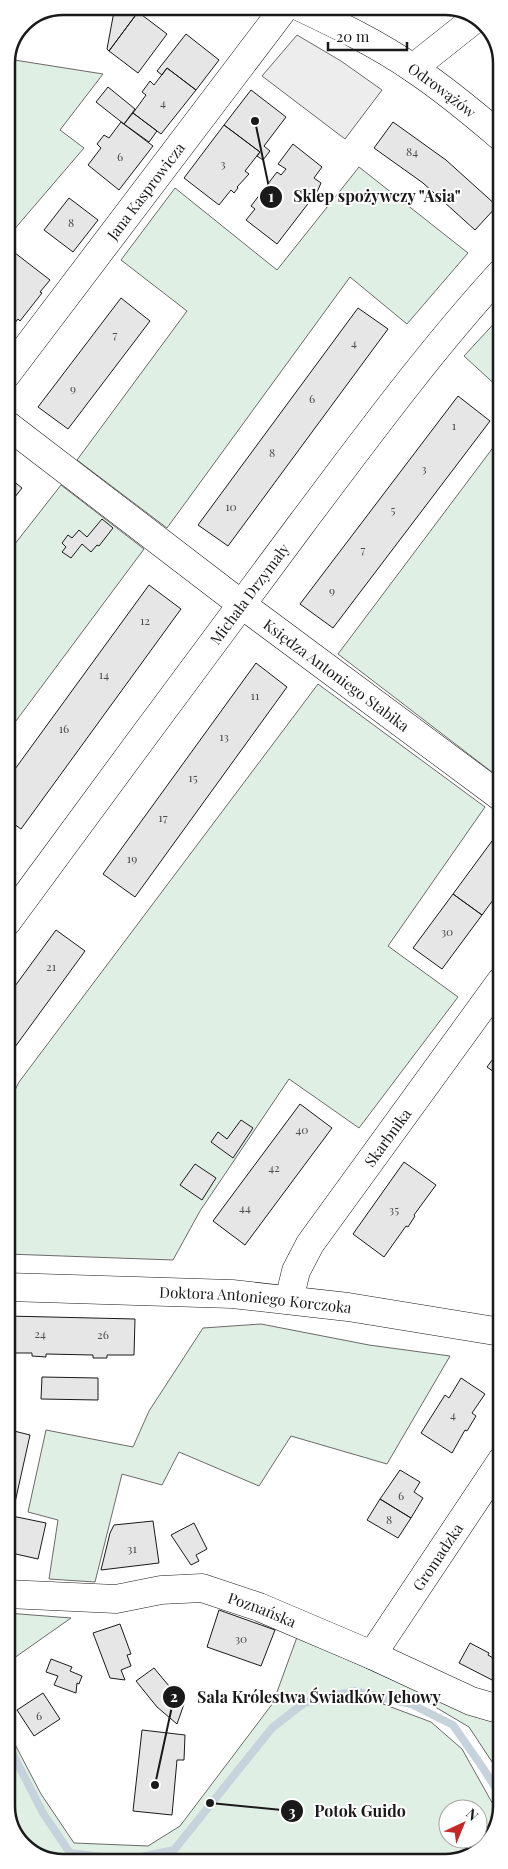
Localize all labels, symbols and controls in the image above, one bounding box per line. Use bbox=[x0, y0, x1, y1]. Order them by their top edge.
scale bar bbox=[328, 20, 407, 52]
text: 20 m bbox=[336, 26, 370, 46]
street label: Odrowążów bbox=[404, 58, 481, 122]
house number: 4 bbox=[160, 94, 166, 110]
street label: Jana Kasprowicza bbox=[102, 138, 189, 244]
house number: 84 bbox=[406, 143, 418, 159]
house number: 6 bbox=[117, 148, 123, 164]
house number: 3 bbox=[220, 155, 226, 171]
callout: Sklep spożywczy "Asia" bbox=[258, 181, 471, 212]
text: Sklep spożywczy "Asia" bbox=[293, 185, 461, 206]
text: 1 bbox=[268, 186, 274, 206]
house number: 8 bbox=[68, 214, 74, 230]
house number: 7 bbox=[113, 326, 118, 342]
house number: 4 bbox=[351, 334, 357, 350]
house number: 9 bbox=[70, 380, 76, 396]
house number: 6 bbox=[309, 390, 315, 406]
house number: 1 bbox=[452, 417, 457, 433]
house number: 8 bbox=[269, 444, 275, 460]
house number: 3 bbox=[421, 460, 427, 476]
house number: 10 bbox=[225, 498, 237, 514]
house number: 5 bbox=[391, 501, 396, 517]
street label: Michała Drzymały bbox=[205, 539, 294, 648]
house number: 7 bbox=[361, 541, 366, 557]
house number: 9 bbox=[329, 582, 335, 598]
house number: 12 bbox=[140, 612, 150, 628]
street label: Księdza Antoniego Stabika bbox=[260, 614, 414, 736]
house number: 14 bbox=[99, 666, 109, 682]
house number: 11 bbox=[251, 687, 260, 703]
house number: 16 bbox=[59, 720, 69, 736]
house number: 13 bbox=[219, 728, 229, 744]
house number: 15 bbox=[188, 769, 198, 785]
house number: 17 bbox=[158, 809, 168, 825]
house number: 19 bbox=[127, 850, 137, 866]
house number: 30 bbox=[441, 923, 453, 939]
house number: 21 bbox=[46, 958, 57, 974]
street label: Skarbnika bbox=[359, 1104, 416, 1171]
house number: 40 bbox=[295, 1121, 309, 1137]
house number: 42 bbox=[268, 1159, 280, 1175]
house number: 44 bbox=[239, 1199, 251, 1215]
house number: 35 bbox=[389, 1201, 399, 1217]
street label: Doktora Antoniego Korczoka bbox=[159, 1282, 354, 1318]
house number: 24 bbox=[34, 1325, 46, 1341]
house number: 26 bbox=[97, 1326, 109, 1342]
house number: 4 bbox=[450, 1406, 456, 1422]
house number: 6 bbox=[398, 1487, 404, 1503]
house number: 8 bbox=[386, 1511, 392, 1527]
street label: Gromadzka bbox=[408, 1519, 468, 1595]
house number: 31 bbox=[127, 1540, 137, 1556]
street label: Poznańska bbox=[225, 1587, 300, 1632]
house number: 30 bbox=[235, 1630, 247, 1646]
callout: Sala Królestwa Świadków Jehowy bbox=[162, 1681, 451, 1712]
text: 2 bbox=[170, 1686, 178, 1706]
text: Sala Królestwa Świadków Jehowy bbox=[197, 1686, 442, 1707]
house number: 6 bbox=[36, 1707, 42, 1723]
callout: Potok Guido bbox=[279, 1796, 416, 1827]
north arrow bbox=[438, 1799, 488, 1849]
text: Potok Guido bbox=[314, 1800, 406, 1821]
text: 3 bbox=[288, 1801, 296, 1821]
text: N bbox=[462, 1804, 483, 1825]

